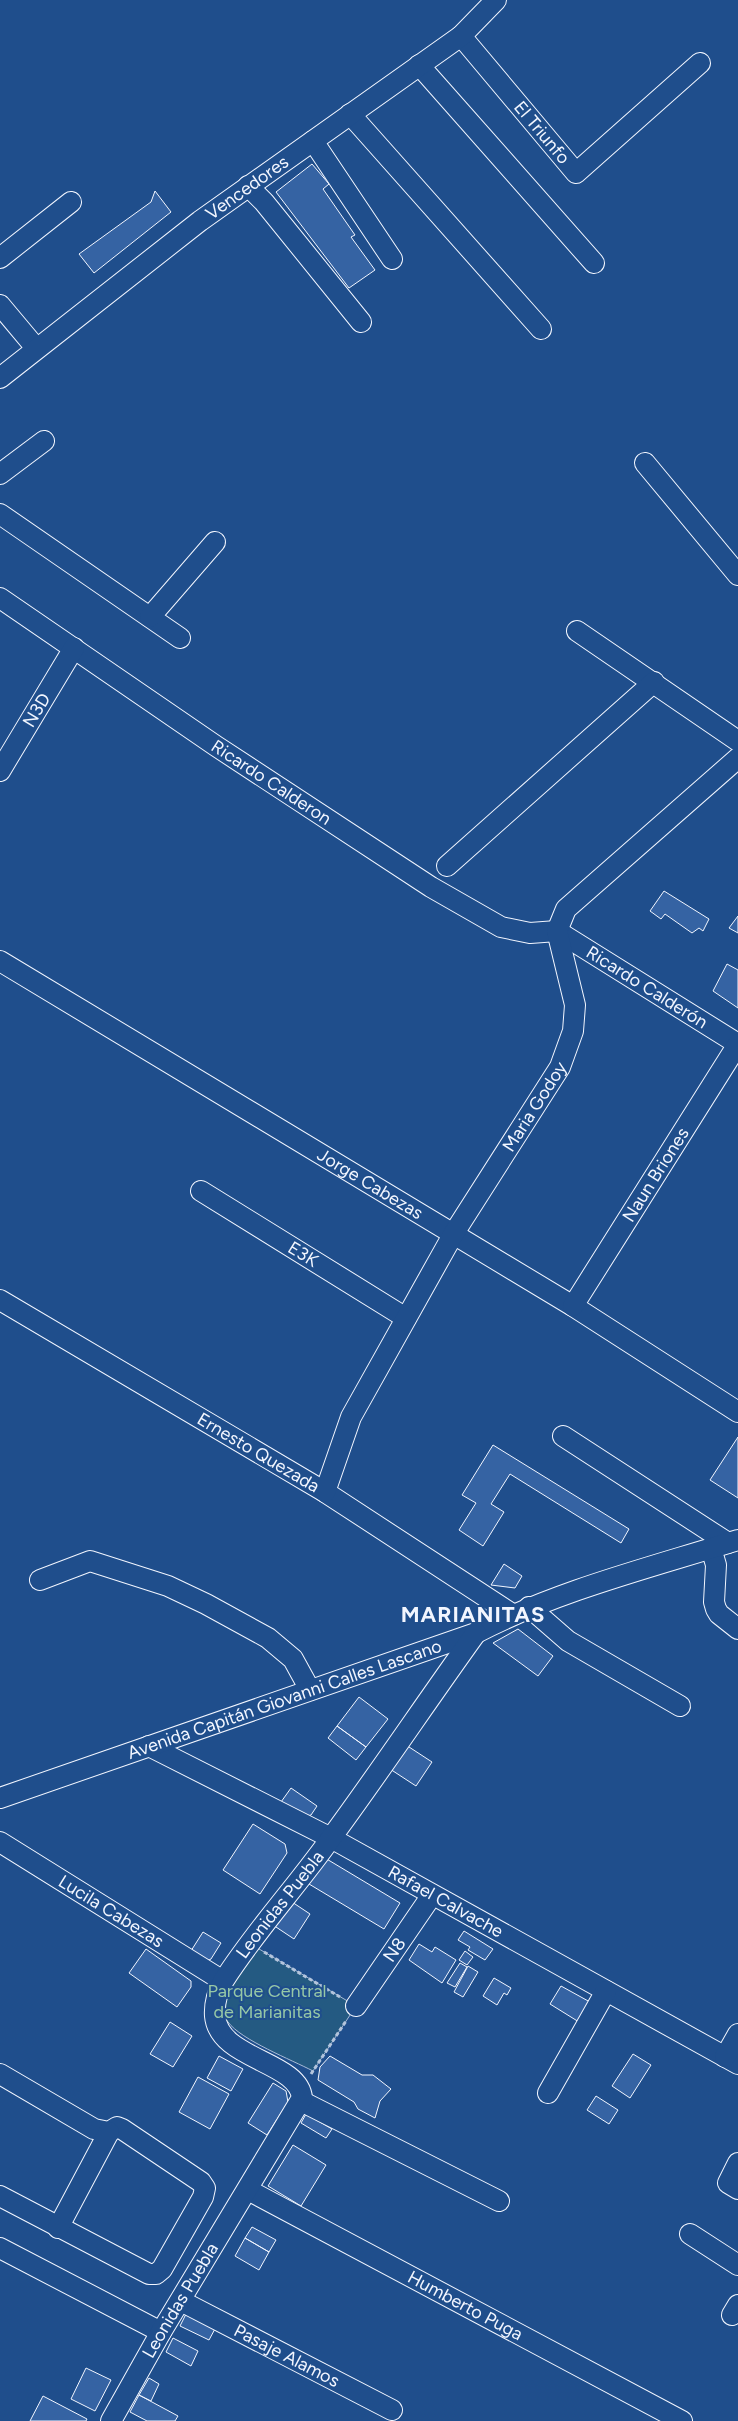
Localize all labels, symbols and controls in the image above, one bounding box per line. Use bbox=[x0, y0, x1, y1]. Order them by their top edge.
street label: El Triunfo bbox=[509, 96, 575, 169]
street label: Vencedores bbox=[201, 151, 293, 225]
street label: N3D bbox=[18, 689, 55, 731]
street label: Ricardo Calderon bbox=[207, 735, 336, 830]
street label: Ricardo Calderón bbox=[582, 941, 712, 1033]
street label: Maria Godoy bbox=[498, 1057, 572, 1156]
street label: Naun Briones bbox=[618, 1123, 694, 1226]
street label: Jorge Cabezas bbox=[313, 1144, 427, 1224]
street label: E3K bbox=[284, 1237, 322, 1272]
street label: Ernesto Quezada bbox=[193, 1408, 323, 1497]
district label: MARIANITAS bbox=[401, 1601, 545, 1628]
street label: Avenida Capitán Giovanni Calles Lascano bbox=[124, 1635, 444, 1764]
street label: Leonidas Puebla bbox=[231, 1846, 329, 1963]
street label: Rafael Calvache bbox=[384, 1861, 507, 1943]
street label: Lucila Cabezas bbox=[54, 1870, 168, 1952]
street label: N8 bbox=[378, 1933, 411, 1966]
park label: Parque Central de Marianitas bbox=[207, 1980, 327, 2023]
street label: Leonidas Puebla bbox=[138, 2239, 223, 2362]
street label: Humberto Puga bbox=[404, 2266, 526, 2345]
street label: Pasaje Alamos bbox=[230, 2319, 343, 2392]

